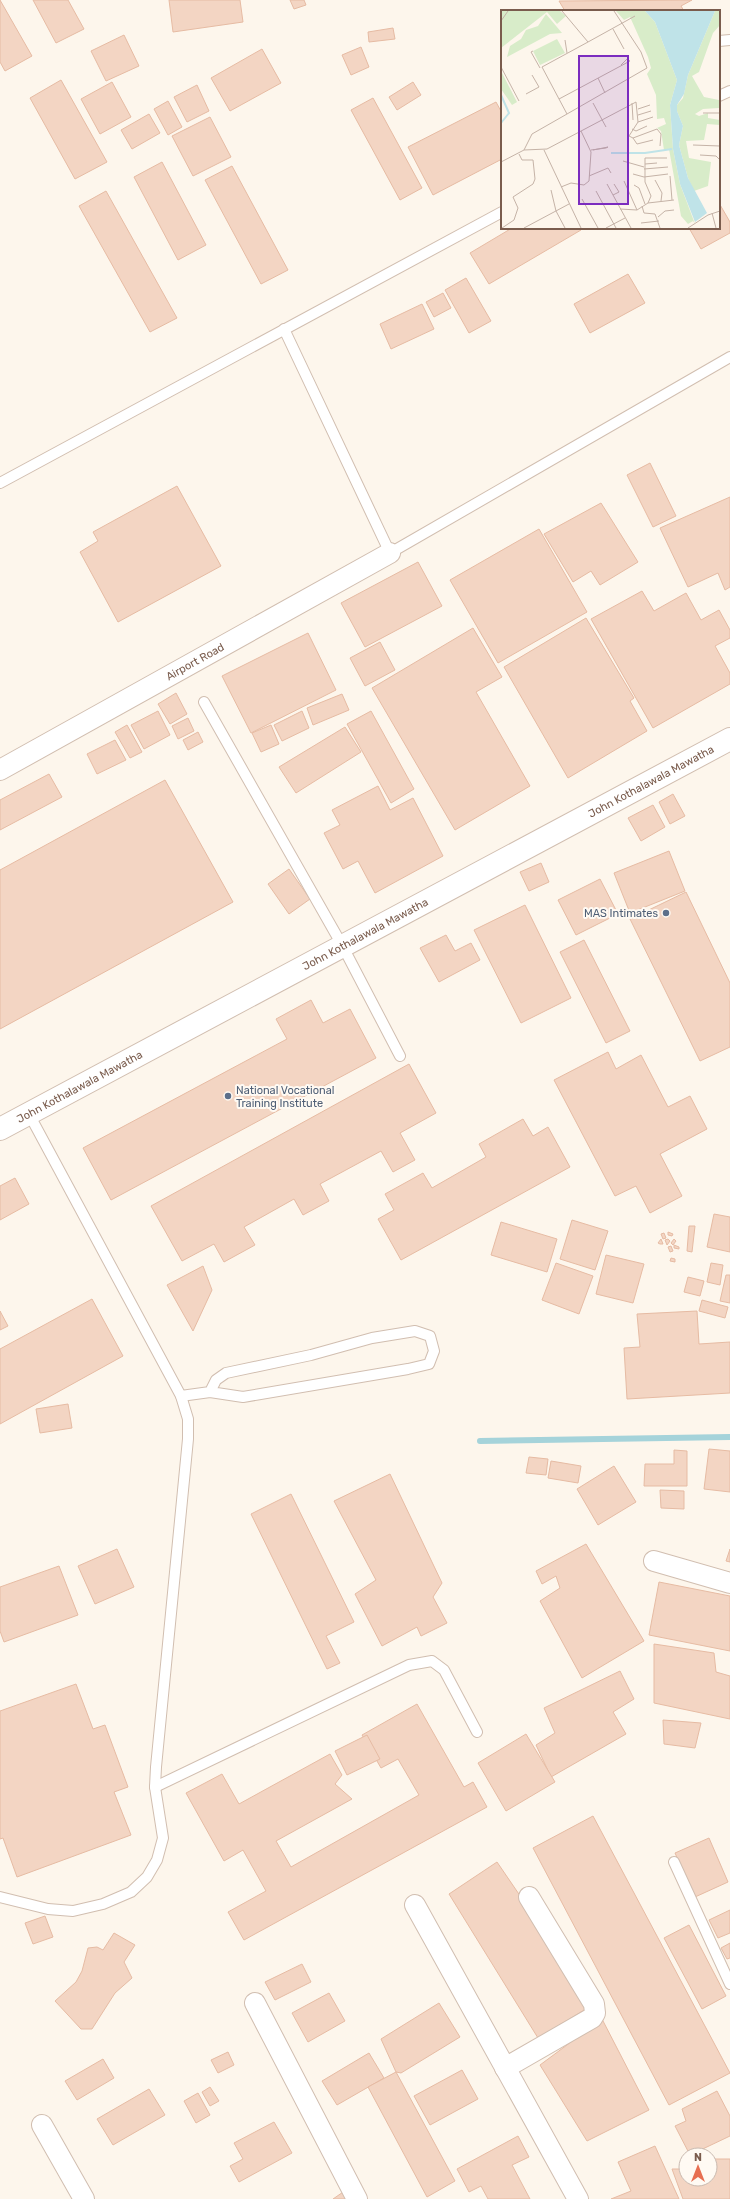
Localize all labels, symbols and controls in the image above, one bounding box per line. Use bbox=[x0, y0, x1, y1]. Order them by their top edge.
inset map bbox=[501, 10, 720, 229]
street label: Airport Road bbox=[164, 640, 226, 683]
street label: John Kothalawala Mawatha bbox=[586, 742, 716, 820]
street label: John Kothalawala Mawatha bbox=[300, 895, 430, 973]
place label: MAS Intimates bbox=[584, 907, 658, 920]
marker: MAS Intimates bbox=[661, 908, 671, 918]
street label: John Kothalawala Mawatha bbox=[14, 1048, 144, 1125]
place label: National Vocational Training Institute bbox=[236, 1084, 334, 1110]
marker: National Vocational Training Institute bbox=[223, 1091, 233, 1101]
north arrow bbox=[678, 2147, 718, 2187]
text: N bbox=[694, 2151, 702, 2164]

